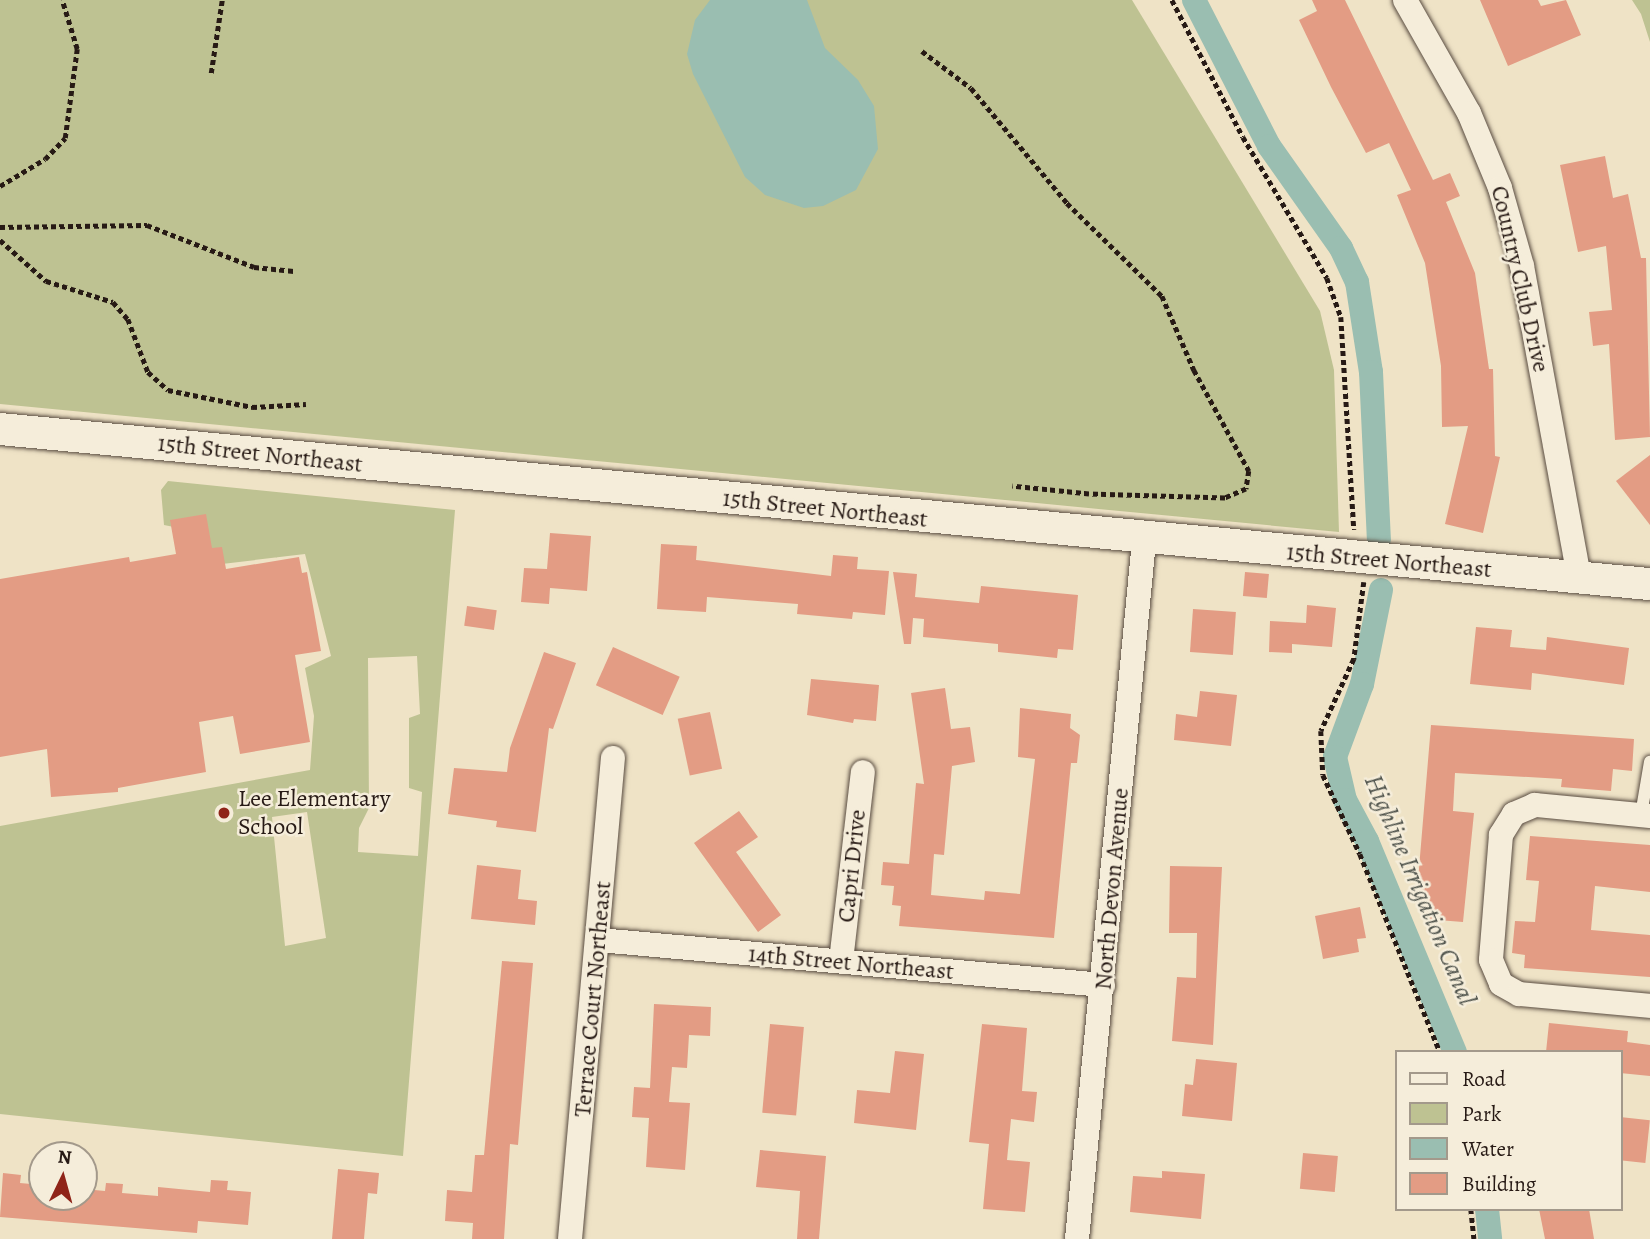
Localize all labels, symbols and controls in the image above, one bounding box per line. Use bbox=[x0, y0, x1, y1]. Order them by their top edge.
street label: Country Club Drive bbox=[1485, 183, 1555, 375]
street label: 15th Street Northeast bbox=[156, 429, 364, 479]
street label: 15th Street Northeast bbox=[721, 484, 929, 534]
street label: 15th Street Northeast bbox=[1285, 538, 1493, 584]
water label: Highline Irrigation Canal bbox=[1357, 770, 1483, 1010]
place label: Lee Elementary School bbox=[238, 785, 390, 841]
street label: North Devon Avenue bbox=[1089, 787, 1135, 991]
marker: Lee Elementary School bbox=[216, 805, 232, 821]
street label: Capri Drive bbox=[832, 808, 872, 924]
street label: Terrace Court Northeast bbox=[568, 880, 618, 1118]
street label: 14th Street Northeast bbox=[747, 940, 955, 986]
legend bbox=[1394, 1050, 1622, 1211]
text: Road bbox=[1462, 1065, 1506, 1093]
text: Park bbox=[1462, 1100, 1501, 1128]
text: Water bbox=[1462, 1135, 1514, 1163]
north arrow bbox=[28, 1141, 98, 1211]
text: N bbox=[57, 1144, 73, 1171]
text: Building bbox=[1462, 1170, 1536, 1198]

